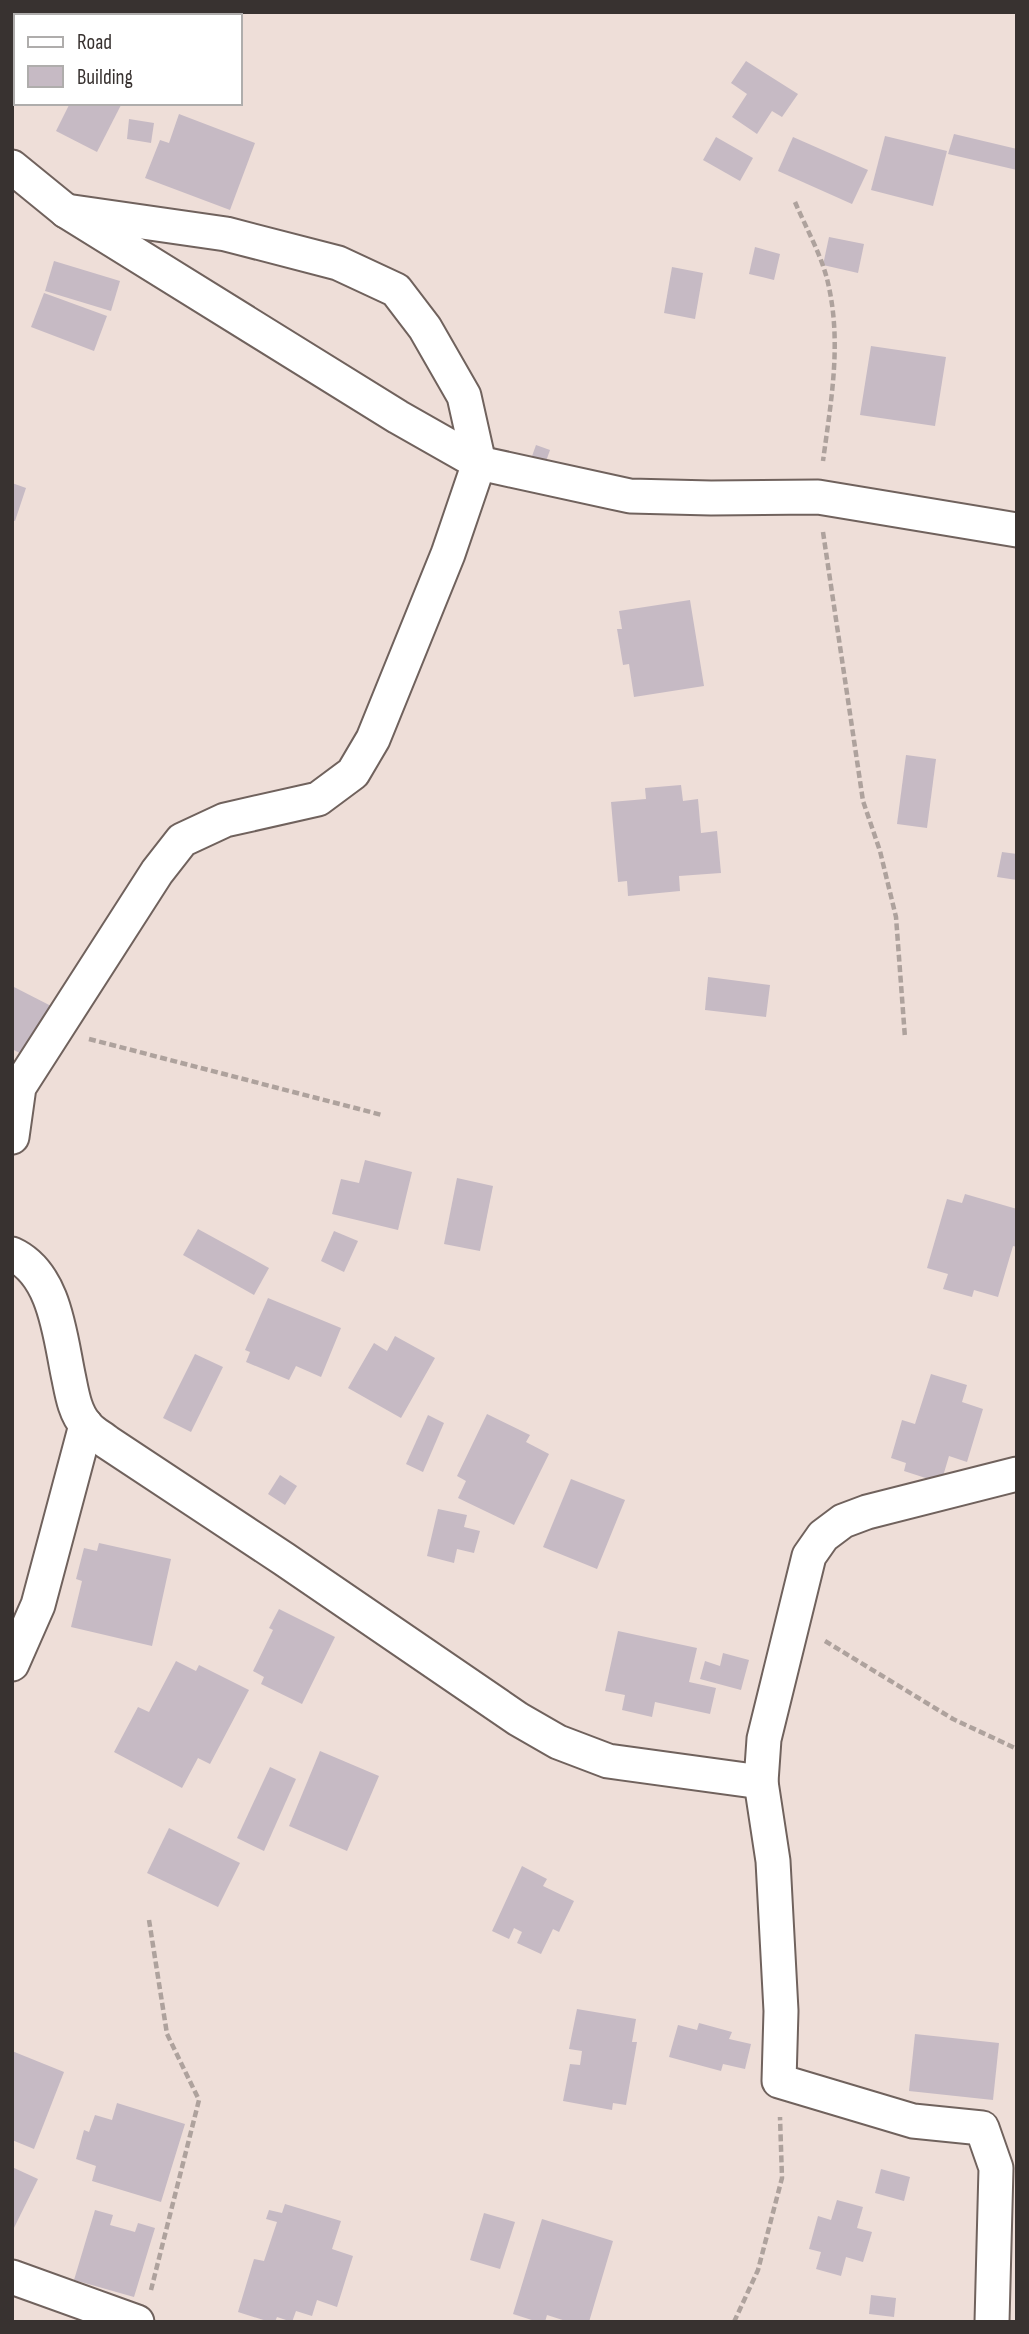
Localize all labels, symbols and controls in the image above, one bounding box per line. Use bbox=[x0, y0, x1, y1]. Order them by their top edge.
legend bbox=[14, 14, 242, 105]
text: Road bbox=[77, 30, 112, 55]
text: Building bbox=[77, 65, 133, 90]

